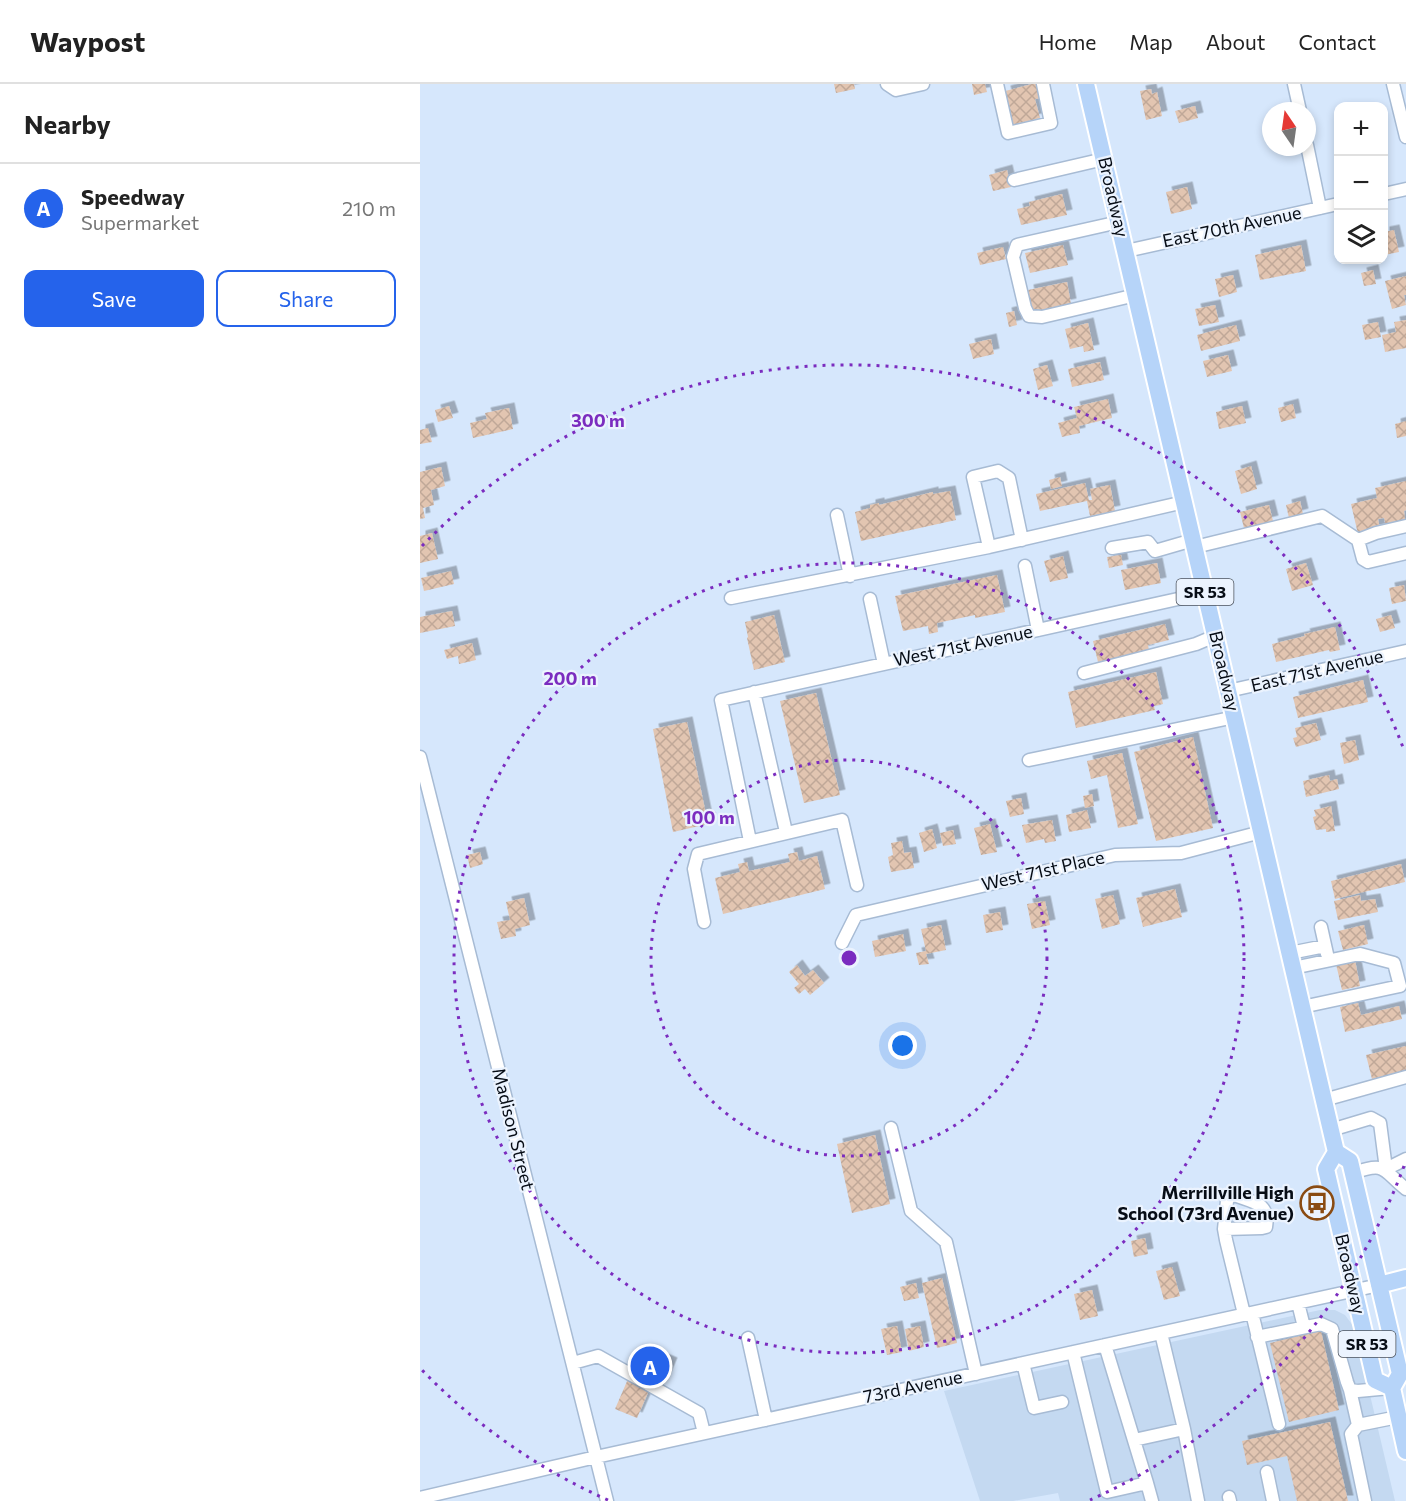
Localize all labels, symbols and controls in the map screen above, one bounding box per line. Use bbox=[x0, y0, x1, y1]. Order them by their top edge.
text: Waypost bbox=[30, 24, 145, 58]
text: Home bbox=[1039, 29, 1096, 54]
text: Map bbox=[1129, 29, 1173, 54]
text: About bbox=[1206, 29, 1265, 54]
text: Contact bbox=[1298, 29, 1376, 54]
north arrow bbox=[1262, 102, 1316, 156]
map controls bbox=[1334, 102, 1388, 264]
button: + bbox=[1334, 102, 1388, 156]
text: Nearby bbox=[24, 108, 111, 139]
street label: Broadway bbox=[1094, 154, 1134, 239]
button: − bbox=[1334, 156, 1388, 210]
text: Speedway bbox=[81, 183, 185, 210]
text: A bbox=[36, 196, 51, 220]
text: 210 m bbox=[342, 196, 396, 220]
street label: East 70th Avenue bbox=[1160, 201, 1303, 251]
text: Supermarket bbox=[81, 210, 199, 234]
button: layers bbox=[1334, 210, 1388, 264]
button: Save bbox=[24, 270, 204, 327]
button: Share bbox=[216, 270, 396, 327]
text: 300 m bbox=[571, 409, 625, 431]
road number: SR 53 bbox=[1176, 579, 1234, 605]
street label: West 71st Avenue bbox=[891, 620, 1034, 671]
street label: Broadway bbox=[1205, 628, 1245, 713]
street label: East 71st Avenue bbox=[1248, 644, 1385, 696]
text: 200 m bbox=[543, 667, 597, 689]
text: 100 m bbox=[683, 806, 735, 828]
street label: West 71st Place bbox=[979, 845, 1106, 895]
centre of rings bbox=[839, 948, 859, 968]
your location bbox=[888, 1031, 917, 1060]
street label: Madison Street bbox=[488, 1065, 540, 1192]
place label: Merrillville High School (73rd Avenue) bbox=[1117, 1181, 1294, 1224]
bus stop icon: Merrillville High School (73rd Avenue) bbox=[1299, 1185, 1335, 1221]
street label: Broadway bbox=[1331, 1231, 1371, 1316]
road number: SR 53 bbox=[1338, 1331, 1396, 1357]
pin: A bbox=[630, 1344, 670, 1388]
street label: 73rd Avenue bbox=[861, 1365, 964, 1407]

